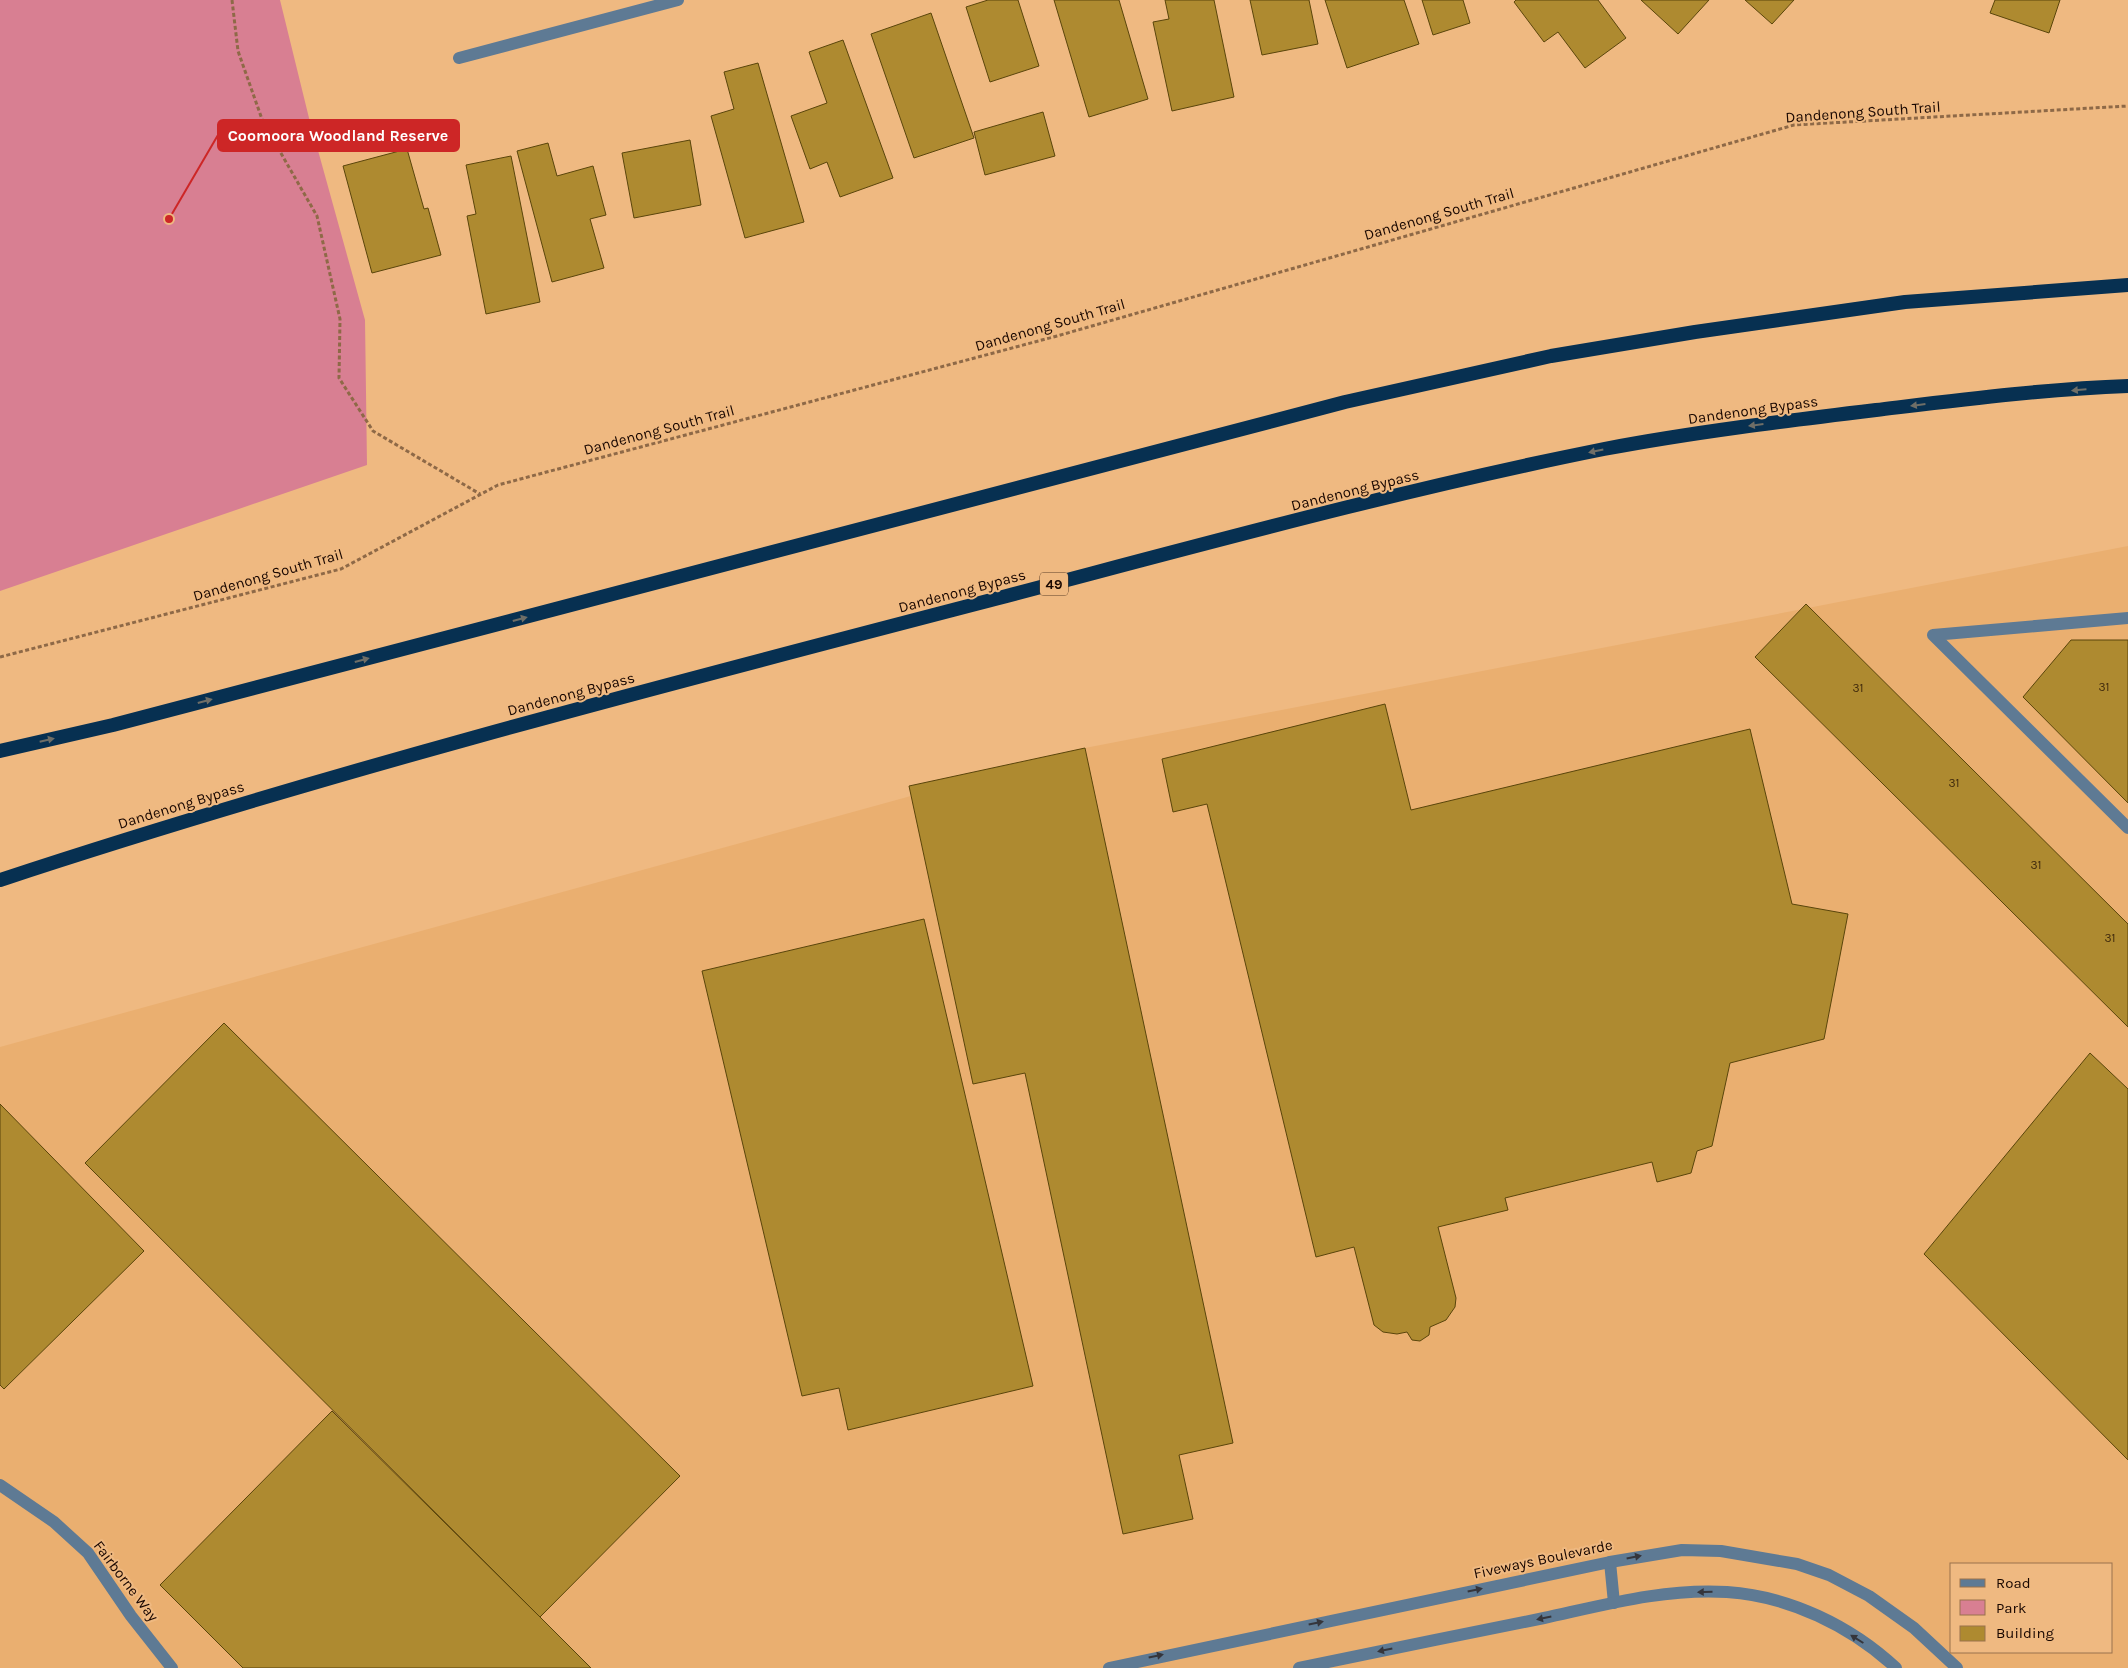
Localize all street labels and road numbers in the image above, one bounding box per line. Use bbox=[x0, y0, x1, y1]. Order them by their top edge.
street label: Dandenong South Trail bbox=[1785, 98, 1941, 126]
street label: Dandenong South Trail bbox=[1362, 184, 1516, 244]
street label: Dandenong South Trail bbox=[973, 295, 1127, 355]
street label: Dandenong Bypass bbox=[1687, 392, 1819, 428]
street label: Dandenong South Trail bbox=[582, 401, 736, 459]
street label: Dandenong Bypass bbox=[1289, 465, 1421, 515]
street label: Dandenong South Trail bbox=[191, 545, 345, 605]
street label: Dandenong Bypass bbox=[896, 565, 1028, 617]
road number: 49 bbox=[1040, 572, 1068, 596]
street label: Dandenong Bypass bbox=[505, 668, 637, 720]
street label: Dandenong Bypass bbox=[116, 777, 246, 833]
street label: Fiveways Boulevarde bbox=[1472, 1535, 1614, 1583]
street label: Fairborne Way bbox=[90, 1537, 162, 1625]

